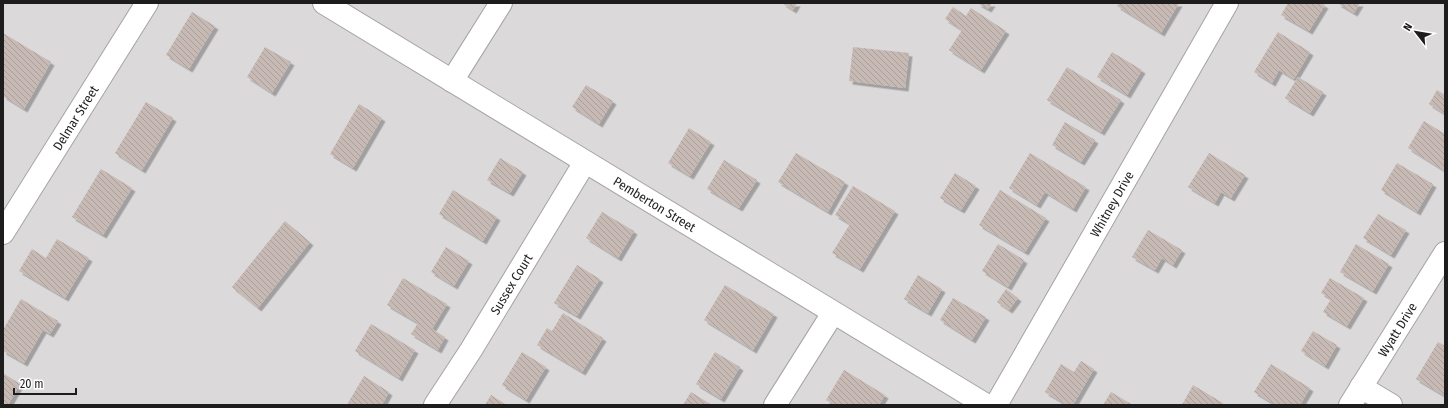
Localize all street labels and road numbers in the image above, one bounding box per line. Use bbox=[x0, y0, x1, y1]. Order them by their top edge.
street label: Delmar Street bbox=[50, 82, 102, 153]
street label: Whitney Drive bbox=[1087, 168, 1137, 240]
street label: Pemberton Street bbox=[611, 174, 699, 235]
street label: Sussex Court bbox=[487, 251, 536, 317]
street label: Wyatt Drive bbox=[1375, 300, 1420, 360]

